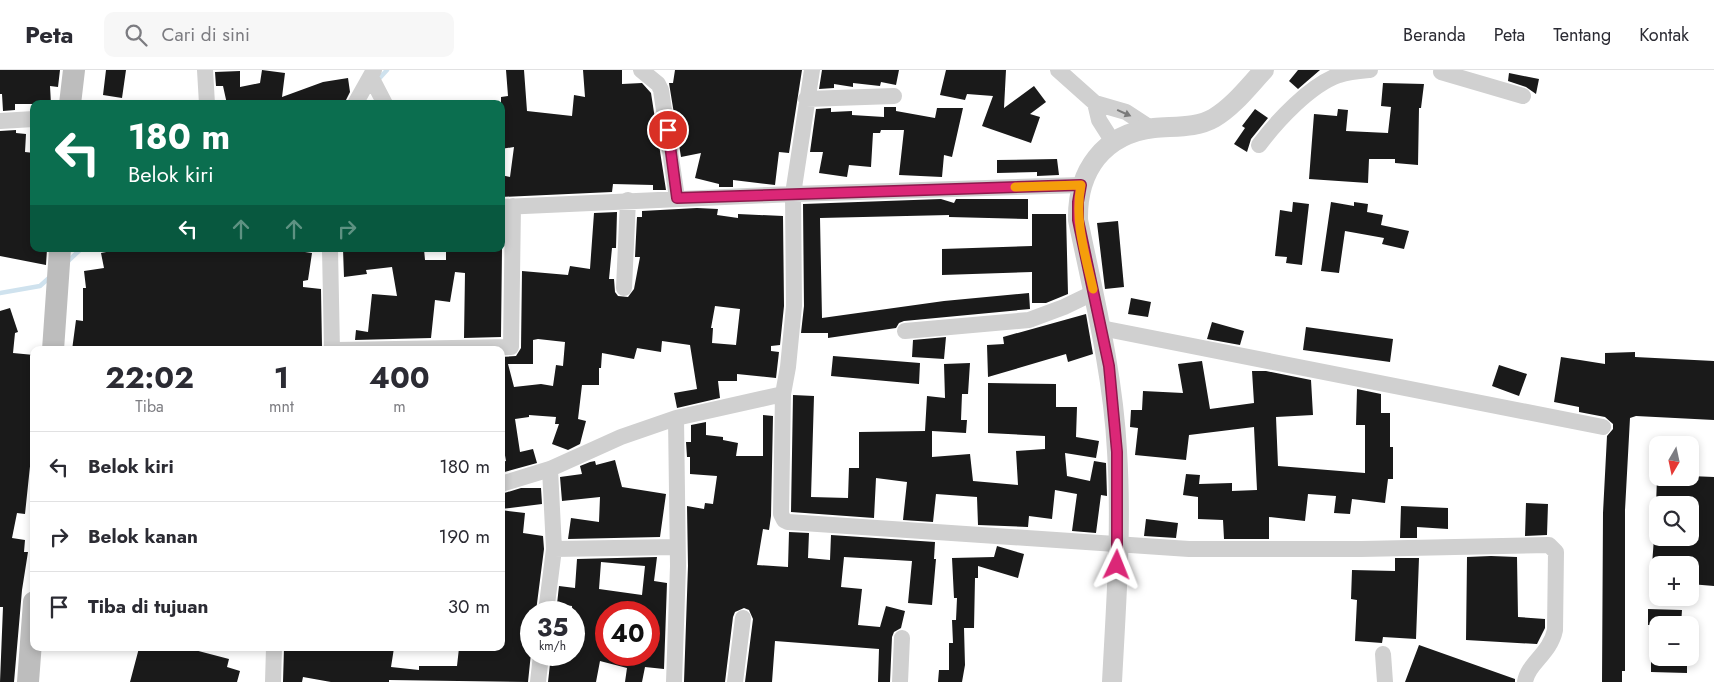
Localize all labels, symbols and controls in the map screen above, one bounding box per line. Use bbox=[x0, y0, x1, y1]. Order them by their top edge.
search box bbox=[104, 12, 454, 57]
text: Peta bbox=[25, 17, 74, 52]
icon: search bbox=[122, 21, 150, 49]
text: Cari di sini bbox=[162, 21, 250, 48]
text: Beranda bbox=[1403, 22, 1466, 48]
text: Peta bbox=[1494, 22, 1525, 48]
text: Tentang bbox=[1553, 22, 1611, 48]
text: Kontak bbox=[1639, 22, 1689, 48]
pin bbox=[647, 109, 689, 151]
one-way arrow bbox=[1117, 110, 1131, 118]
text: 180 m bbox=[128, 112, 230, 162]
icon: arrive bbox=[654, 116, 682, 144]
icon: left bbox=[45, 120, 110, 185]
text: Belok kiri bbox=[128, 158, 214, 190]
icon: left bbox=[174, 215, 202, 243]
icon: ahead bbox=[227, 215, 255, 243]
icon: ahead bbox=[280, 215, 308, 243]
icon: right bbox=[333, 215, 361, 243]
text: 22:02 bbox=[105, 356, 194, 399]
text: 1 bbox=[274, 356, 289, 399]
text: 400 bbox=[369, 356, 430, 399]
text: Tiba bbox=[135, 395, 164, 418]
text: mnt bbox=[269, 395, 294, 418]
text: m bbox=[393, 395, 406, 418]
north arrow bbox=[1649, 436, 1699, 486]
map controls bbox=[1649, 436, 1699, 666]
icon: left bbox=[45, 453, 73, 481]
text: Belok kiri bbox=[88, 453, 174, 480]
text: 180 m bbox=[439, 453, 490, 480]
button: search bbox=[1649, 496, 1699, 546]
icon: right bbox=[45, 523, 73, 551]
text: Belok kanan bbox=[88, 523, 198, 550]
text: 190 m bbox=[439, 523, 490, 550]
position arrow bbox=[1090, 538, 1142, 590]
button: + bbox=[1649, 556, 1699, 606]
icon: arrive bbox=[45, 593, 73, 621]
text: Tiba di tujuan bbox=[88, 593, 208, 620]
text: 30 m bbox=[448, 593, 490, 620]
speed limit sign: 40 bbox=[595, 601, 660, 666]
text: 35 bbox=[537, 609, 568, 645]
button: − bbox=[1649, 616, 1699, 666]
text: km/h bbox=[539, 637, 566, 655]

